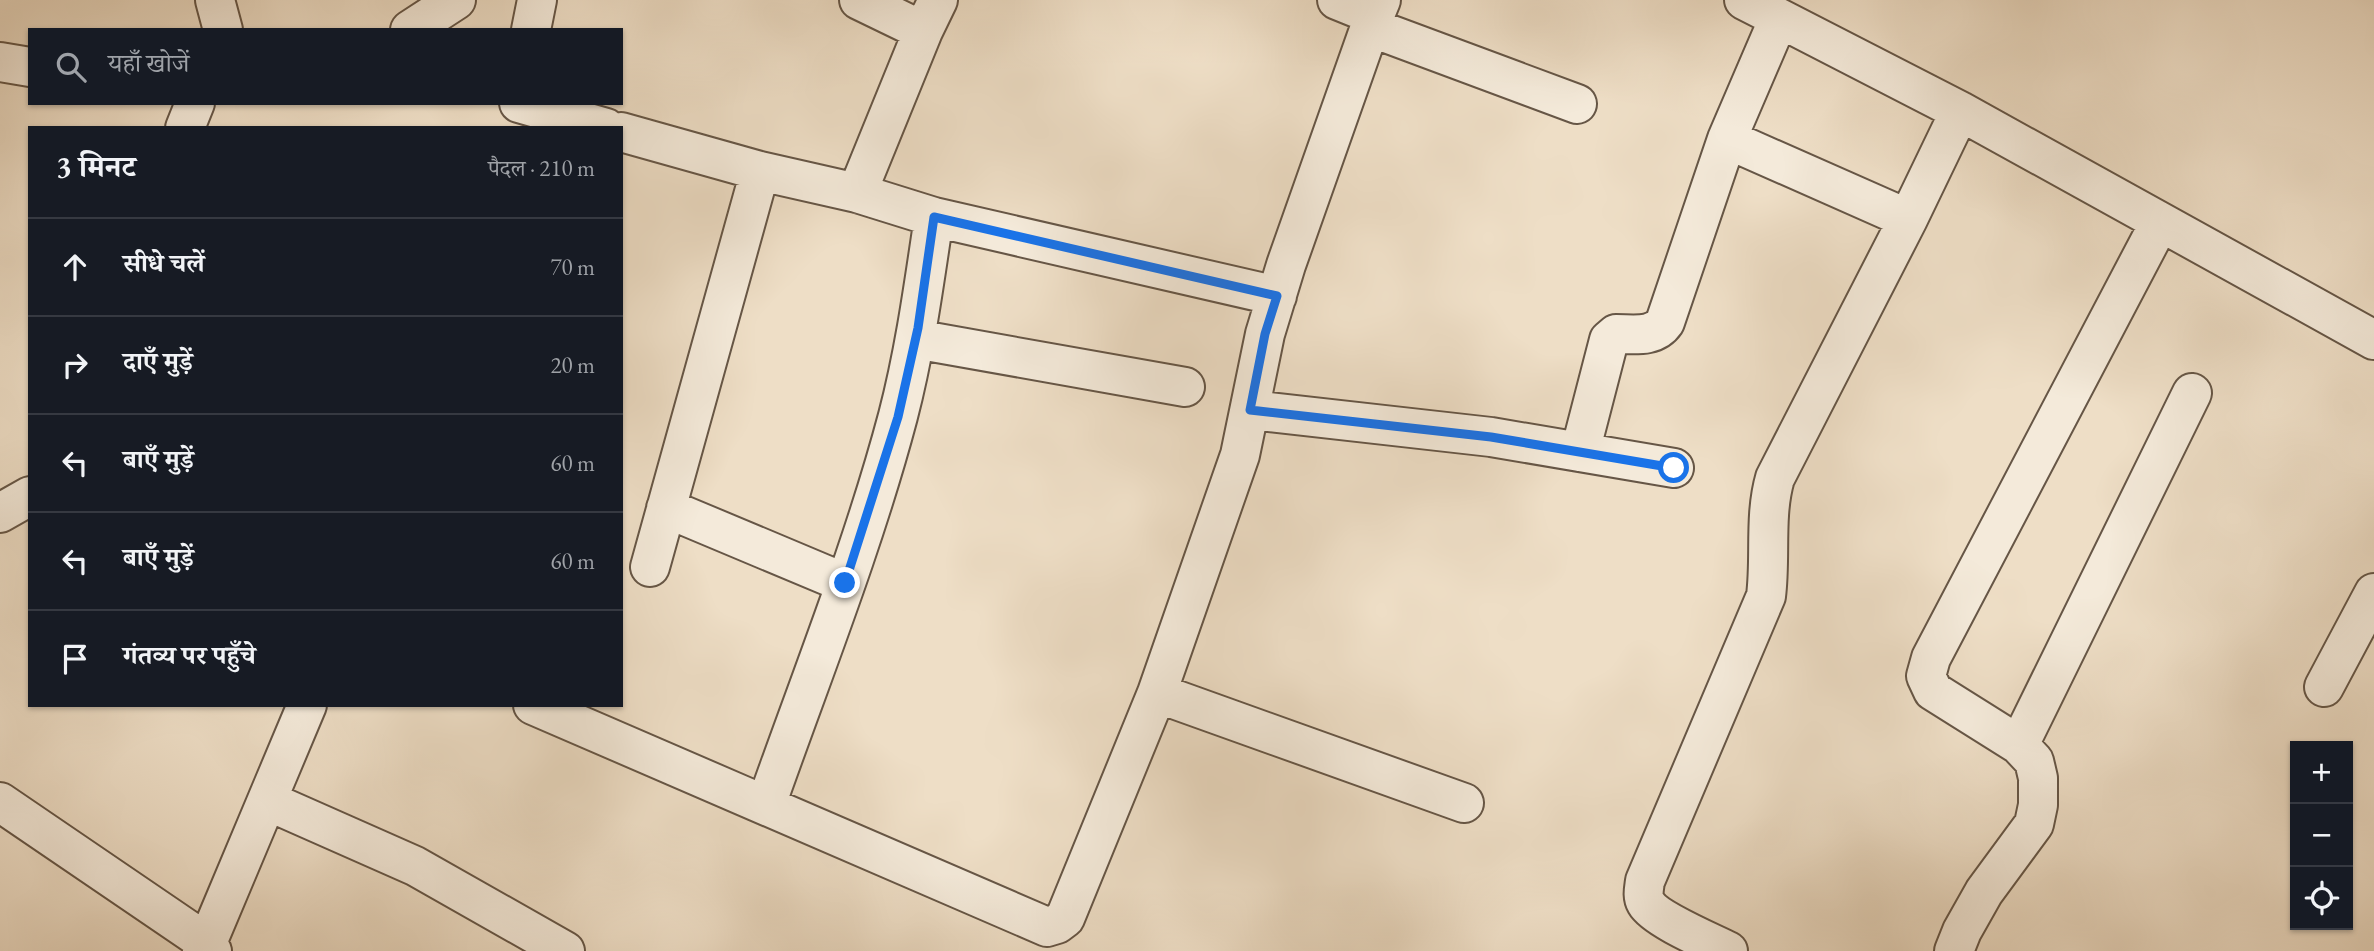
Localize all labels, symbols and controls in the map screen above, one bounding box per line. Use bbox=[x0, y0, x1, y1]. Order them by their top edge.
search box bbox=[28, 28, 623, 105]
text: यहाँ खोजें bbox=[108, 46, 189, 80]
icon: search bbox=[52, 48, 90, 86]
text: 3 मिनट bbox=[56, 147, 136, 186]
text: पैदल · 210 m bbox=[488, 153, 595, 183]
text: सीधे चलें bbox=[123, 246, 205, 280]
icon: ahead bbox=[56, 248, 94, 286]
text: 70 m bbox=[550, 252, 595, 282]
text: दाएँ मुड़ें bbox=[123, 344, 193, 378]
icon: right bbox=[56, 346, 94, 384]
text: 20 m bbox=[550, 350, 595, 380]
text: बाएँ मुड़ें bbox=[123, 442, 194, 476]
icon: left bbox=[56, 444, 94, 482]
text: 60 m bbox=[550, 448, 595, 478]
route start bbox=[1658, 452, 1689, 483]
text: बाएँ मुड़ें bbox=[123, 540, 194, 574]
icon: left bbox=[56, 542, 94, 580]
text: 60 m bbox=[550, 546, 595, 576]
route end bbox=[829, 567, 860, 598]
text: गंतव्य पर पहुँचे bbox=[123, 638, 256, 672]
icon: arrive bbox=[56, 640, 94, 678]
map controls bbox=[2290, 741, 2353, 930]
button: + bbox=[2290, 741, 2353, 804]
button: − bbox=[2290, 804, 2353, 867]
button: locate bbox=[2290, 867, 2353, 930]

